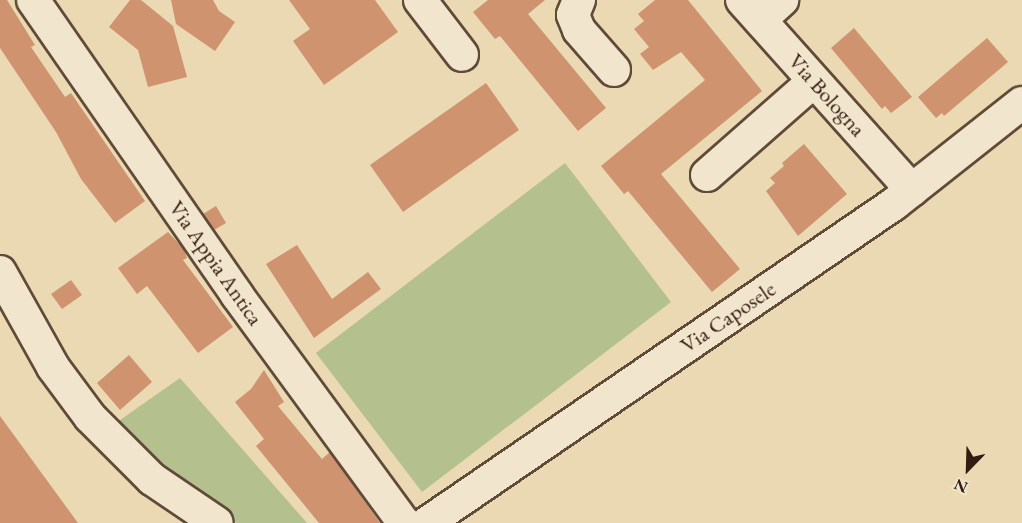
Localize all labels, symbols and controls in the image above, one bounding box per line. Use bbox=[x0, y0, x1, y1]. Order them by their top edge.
street label: Via Bologna bbox=[783, 48, 871, 142]
street label: Via Appia Antica bbox=[163, 196, 269, 330]
street label: Via Caposele bbox=[675, 276, 781, 358]
north arrow bbox=[938, 439, 998, 499]
text: N bbox=[951, 474, 971, 498]

